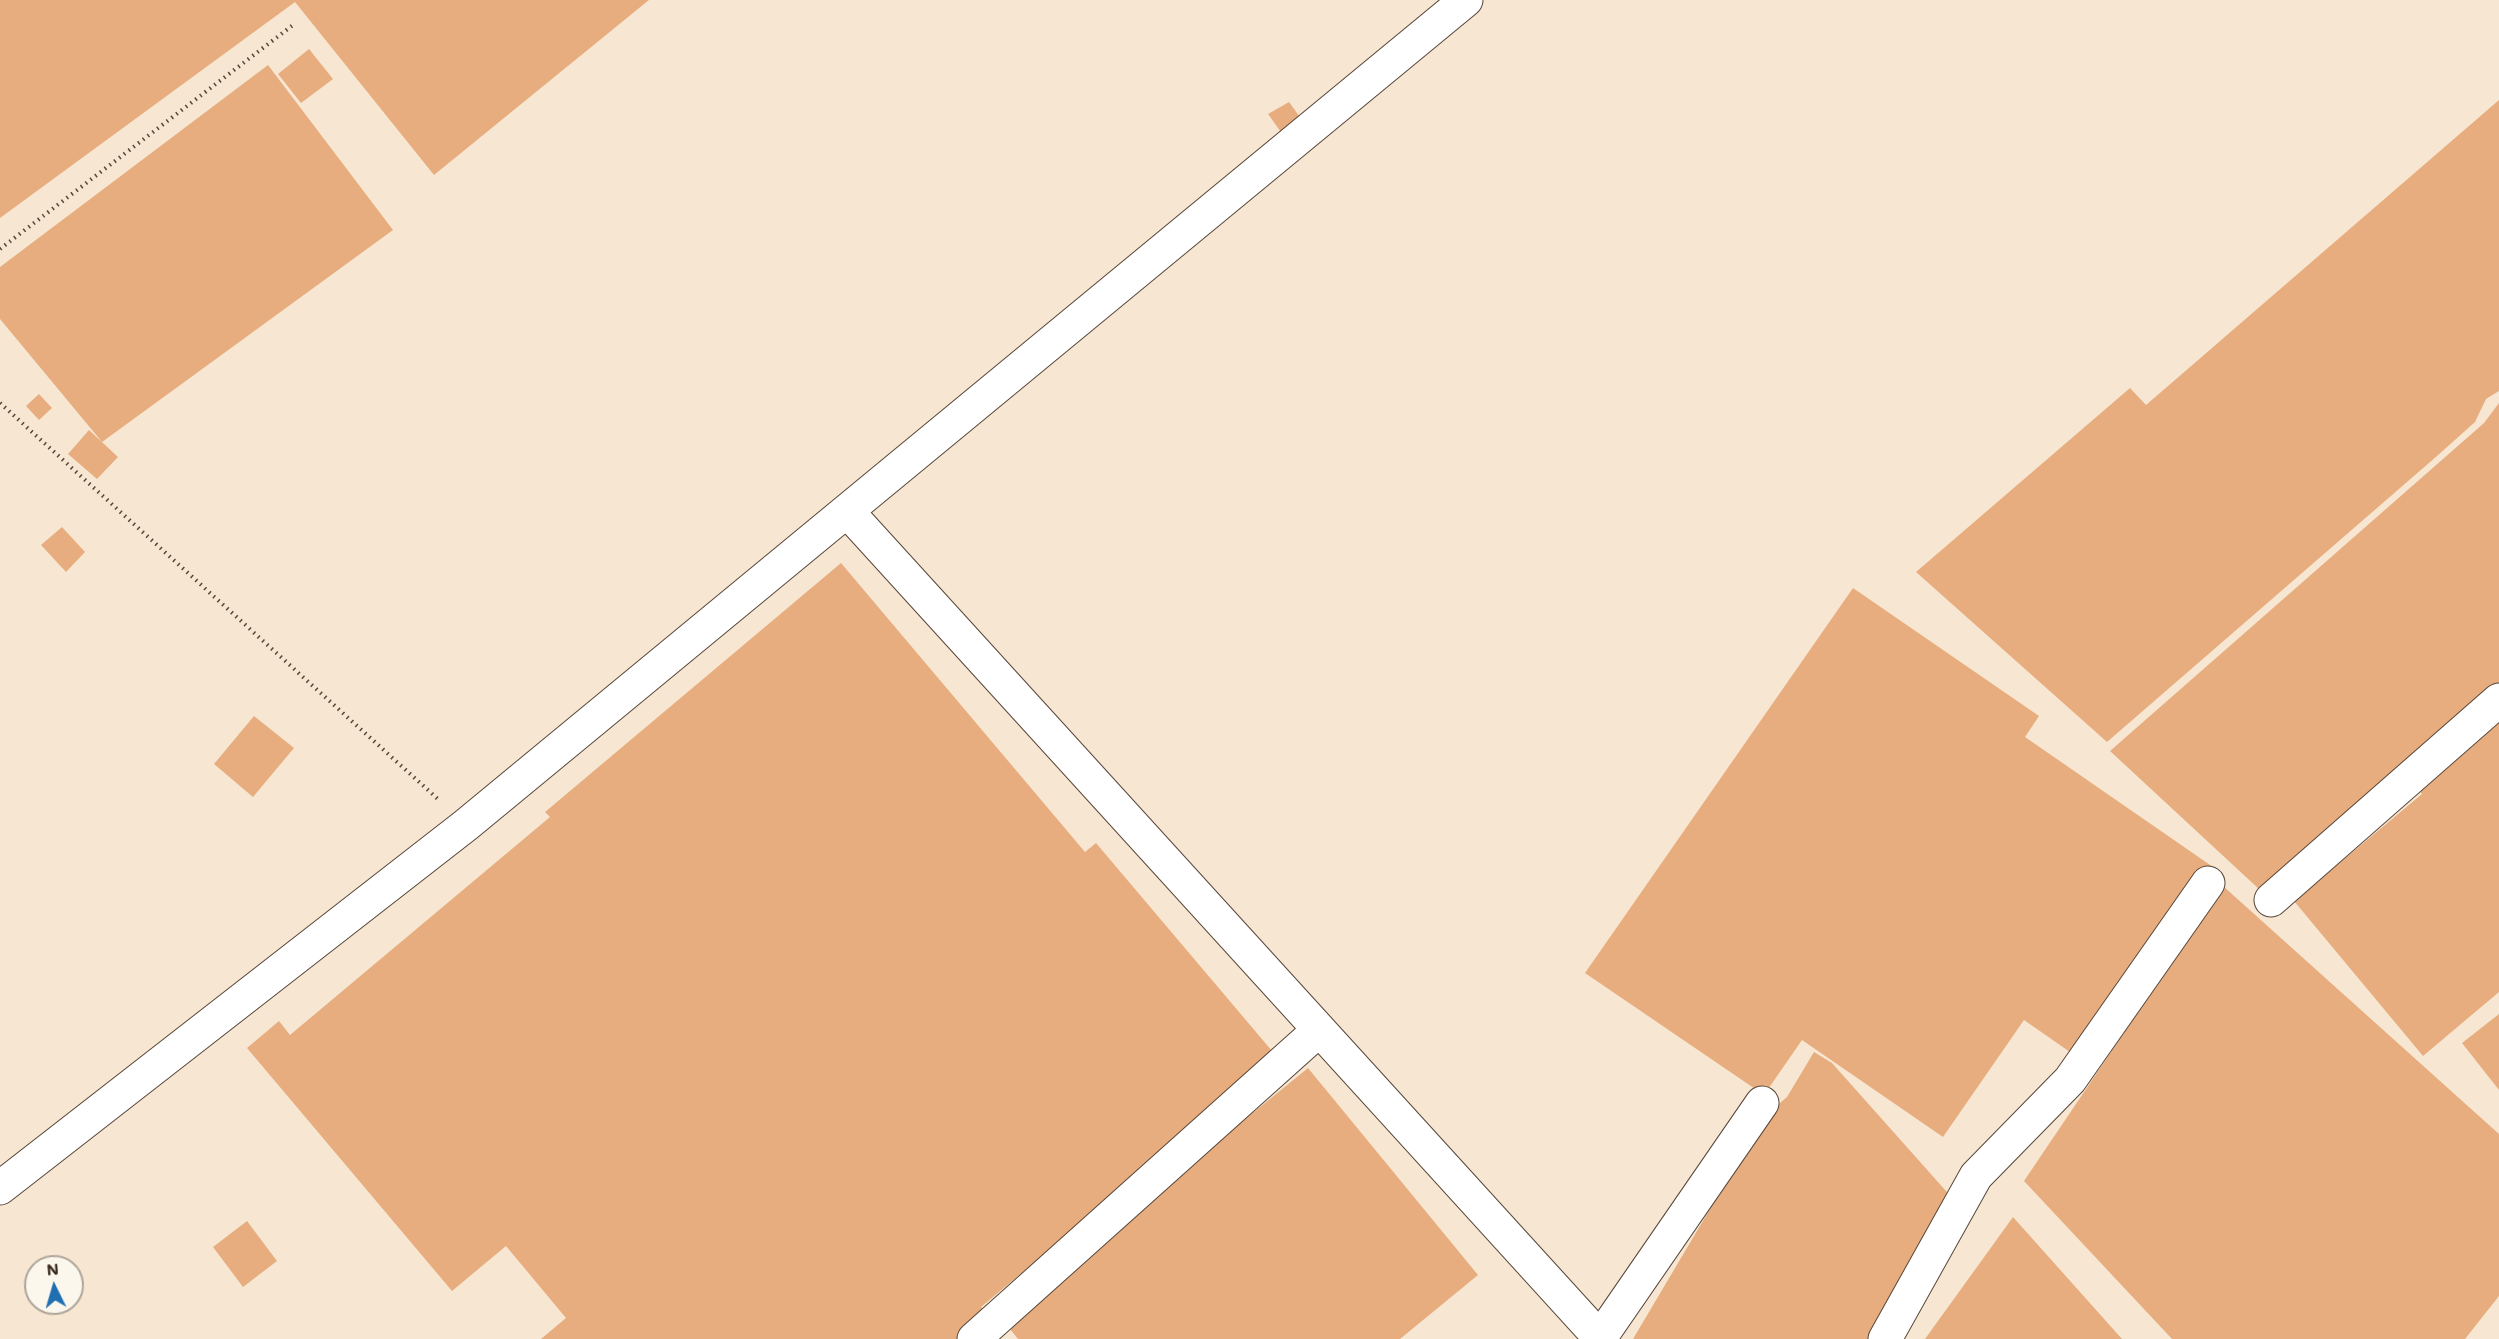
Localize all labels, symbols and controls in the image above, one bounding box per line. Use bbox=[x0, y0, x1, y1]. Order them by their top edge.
north arrow bbox=[24, 1255, 84, 1315]
text: N bbox=[46, 1258, 60, 1280]

